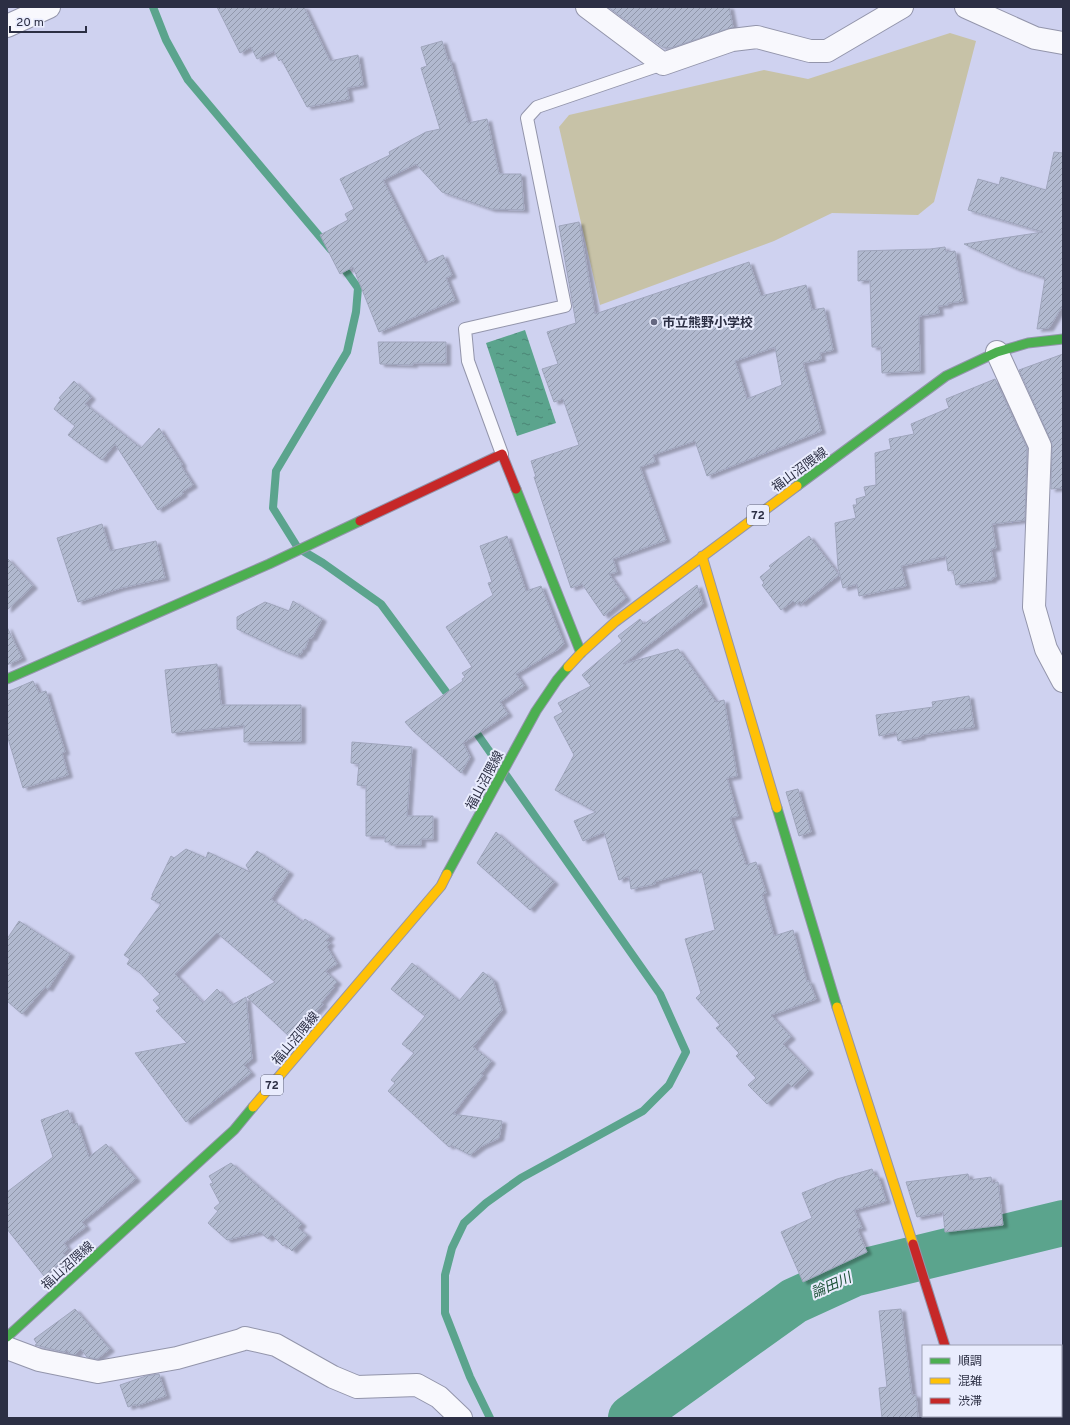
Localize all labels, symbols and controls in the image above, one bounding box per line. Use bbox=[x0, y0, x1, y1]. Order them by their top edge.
scale bar bbox=[10, 8, 86, 34]
text: 20 m bbox=[16, 15, 44, 31]
place label: 市立熊野小学校 bbox=[662, 315, 753, 332]
marker: 市立熊野小学校 bbox=[649, 317, 659, 327]
street label: 福山沼隈線 bbox=[769, 444, 831, 496]
road number: 72 bbox=[747, 505, 769, 525]
street label: 福山沼隈線 bbox=[463, 748, 508, 813]
street label: 福山沼隈線 bbox=[269, 1009, 324, 1069]
road number: 72 bbox=[261, 1075, 283, 1095]
street label: 福山沼隈線 bbox=[38, 1238, 98, 1294]
water label: 論田川 bbox=[809, 1269, 856, 1303]
legend bbox=[922, 1345, 1062, 1417]
text: 順調 bbox=[958, 1354, 982, 1370]
text: 混雑 bbox=[958, 1374, 982, 1390]
text: 渋滞 bbox=[958, 1394, 982, 1410]

